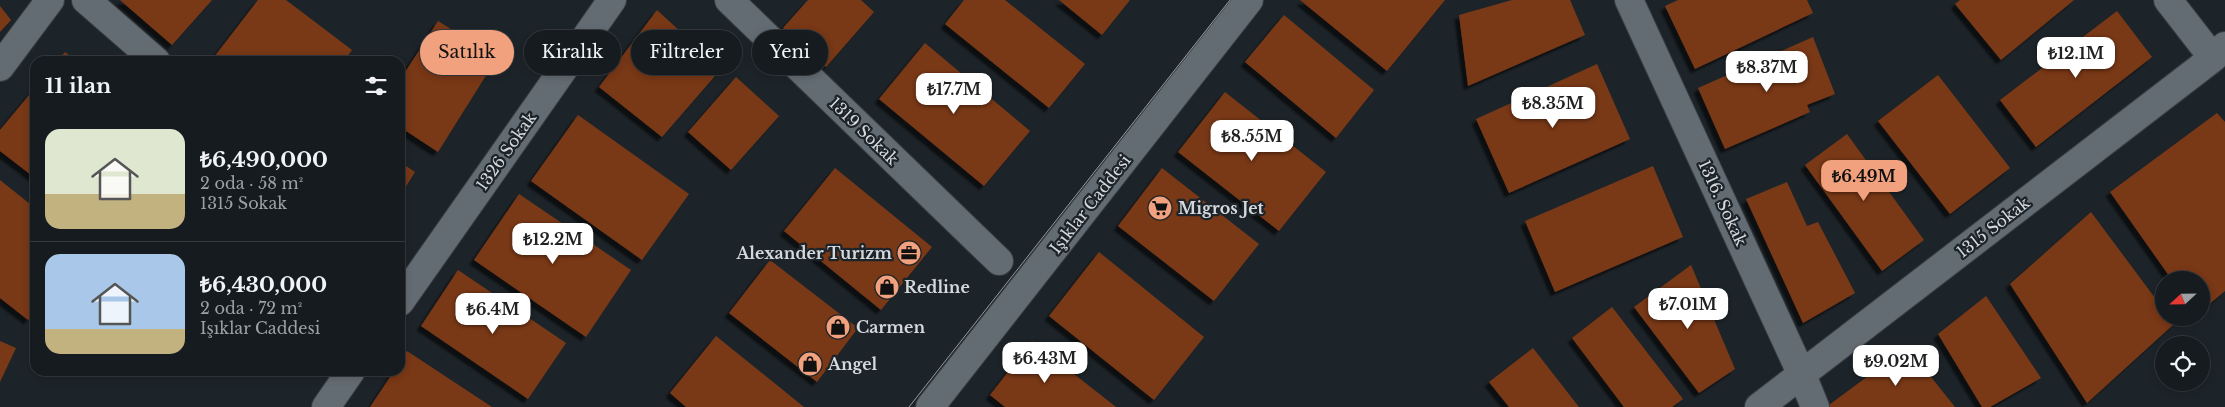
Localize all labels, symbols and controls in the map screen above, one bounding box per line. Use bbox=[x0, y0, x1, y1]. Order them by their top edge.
chip: Satılık bbox=[420, 30, 514, 75]
chip: Kiralık bbox=[524, 30, 621, 75]
chip: Filtreler bbox=[631, 30, 742, 75]
chip: Yeni bbox=[752, 30, 828, 75]
pin: ₺12.1M bbox=[2035, 36, 2117, 79]
text: ₺12.1M bbox=[2048, 43, 2104, 63]
pin: ₺8.37M bbox=[1726, 51, 1808, 93]
text: ₺8.37M bbox=[1737, 57, 1797, 77]
icon: filters bbox=[362, 72, 390, 100]
pin: ₺17.7M bbox=[913, 72, 995, 115]
text: 11 ilan bbox=[45, 73, 111, 99]
text: ₺17.7M bbox=[927, 79, 981, 99]
pin: ₺8.35M bbox=[1512, 86, 1594, 129]
street label: 1319 Sokak bbox=[825, 93, 903, 169]
text: ₺8.35M bbox=[1522, 93, 1584, 113]
street label: 1326 Sokak bbox=[472, 108, 540, 194]
pin: ₺8.55M bbox=[1211, 120, 1293, 162]
text: ₺8.55M bbox=[1222, 126, 1282, 146]
text: ₺6,490,000 bbox=[200, 147, 328, 173]
icon: home bbox=[85, 149, 145, 209]
street label: Işıklar Caddesi bbox=[1045, 150, 1135, 258]
street label: 1316. Sokak bbox=[1694, 157, 1752, 249]
pin: ₺6.49M bbox=[1823, 160, 1905, 202]
text: ₺6.49M bbox=[1832, 166, 1896, 186]
text: 2 oda · 58 m² bbox=[200, 173, 303, 193]
street label: 1315 Sokak bbox=[1952, 192, 2034, 262]
text: 1315 Sokak bbox=[200, 193, 287, 213]
supermarket icon: Migros Jet bbox=[1147, 195, 1173, 221]
place label: Migros Jet bbox=[1178, 198, 1265, 218]
pin: ₺12.2M bbox=[512, 222, 594, 265]
text: ₺12.2M bbox=[523, 229, 583, 249]
office icon: Alexander Turizm bbox=[896, 240, 922, 266]
place label: Alexander Turizm bbox=[735, 243, 892, 263]
north arrow bbox=[2155, 271, 2210, 326]
map controls bbox=[2155, 271, 2210, 391]
text: ₺6,430,000 bbox=[200, 272, 327, 298]
icon: home bbox=[85, 274, 145, 334]
shop icon: Redline bbox=[874, 274, 900, 300]
place label: Redline bbox=[904, 277, 970, 297]
pin: ₺7.01M bbox=[1647, 288, 1729, 330]
pin: ₺6.4M bbox=[458, 292, 528, 335]
text: ₺7.01M bbox=[1659, 294, 1717, 314]
text: 2 oda · 72 m² bbox=[200, 298, 302, 318]
text: ₺6.4M bbox=[466, 299, 520, 319]
shop icon: Carmen bbox=[825, 314, 851, 340]
place label: Carmen bbox=[856, 317, 925, 337]
text: Işıklar Caddesi bbox=[200, 318, 320, 338]
button: locate bbox=[2155, 336, 2210, 391]
pin: ₺6.43M bbox=[1004, 342, 1086, 384]
pin: ₺9.02M bbox=[1855, 344, 1937, 387]
text: ₺6.43M bbox=[1013, 348, 1077, 368]
shop icon: Angel bbox=[797, 351, 823, 377]
text: ₺9.02M bbox=[1864, 351, 1928, 371]
place label: Angel bbox=[827, 354, 878, 374]

